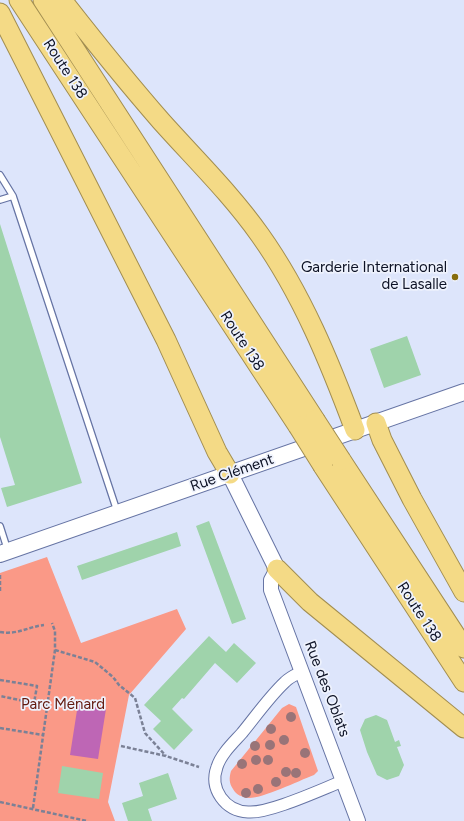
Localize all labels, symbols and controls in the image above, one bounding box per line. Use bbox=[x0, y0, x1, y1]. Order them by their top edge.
street label: Route 138 bbox=[39, 36, 91, 102]
place label: Garderie International de Lasalle bbox=[301, 259, 447, 294]
marker: Garderie International de Lasalle bbox=[450, 272, 460, 282]
street label: Route 138 bbox=[216, 308, 268, 374]
street label: Rue Clément bbox=[188, 450, 276, 496]
street label: Route 138 bbox=[393, 579, 445, 645]
street label: Rue des Oblats bbox=[300, 638, 354, 740]
park label: Parc Ménard bbox=[21, 696, 105, 714]

